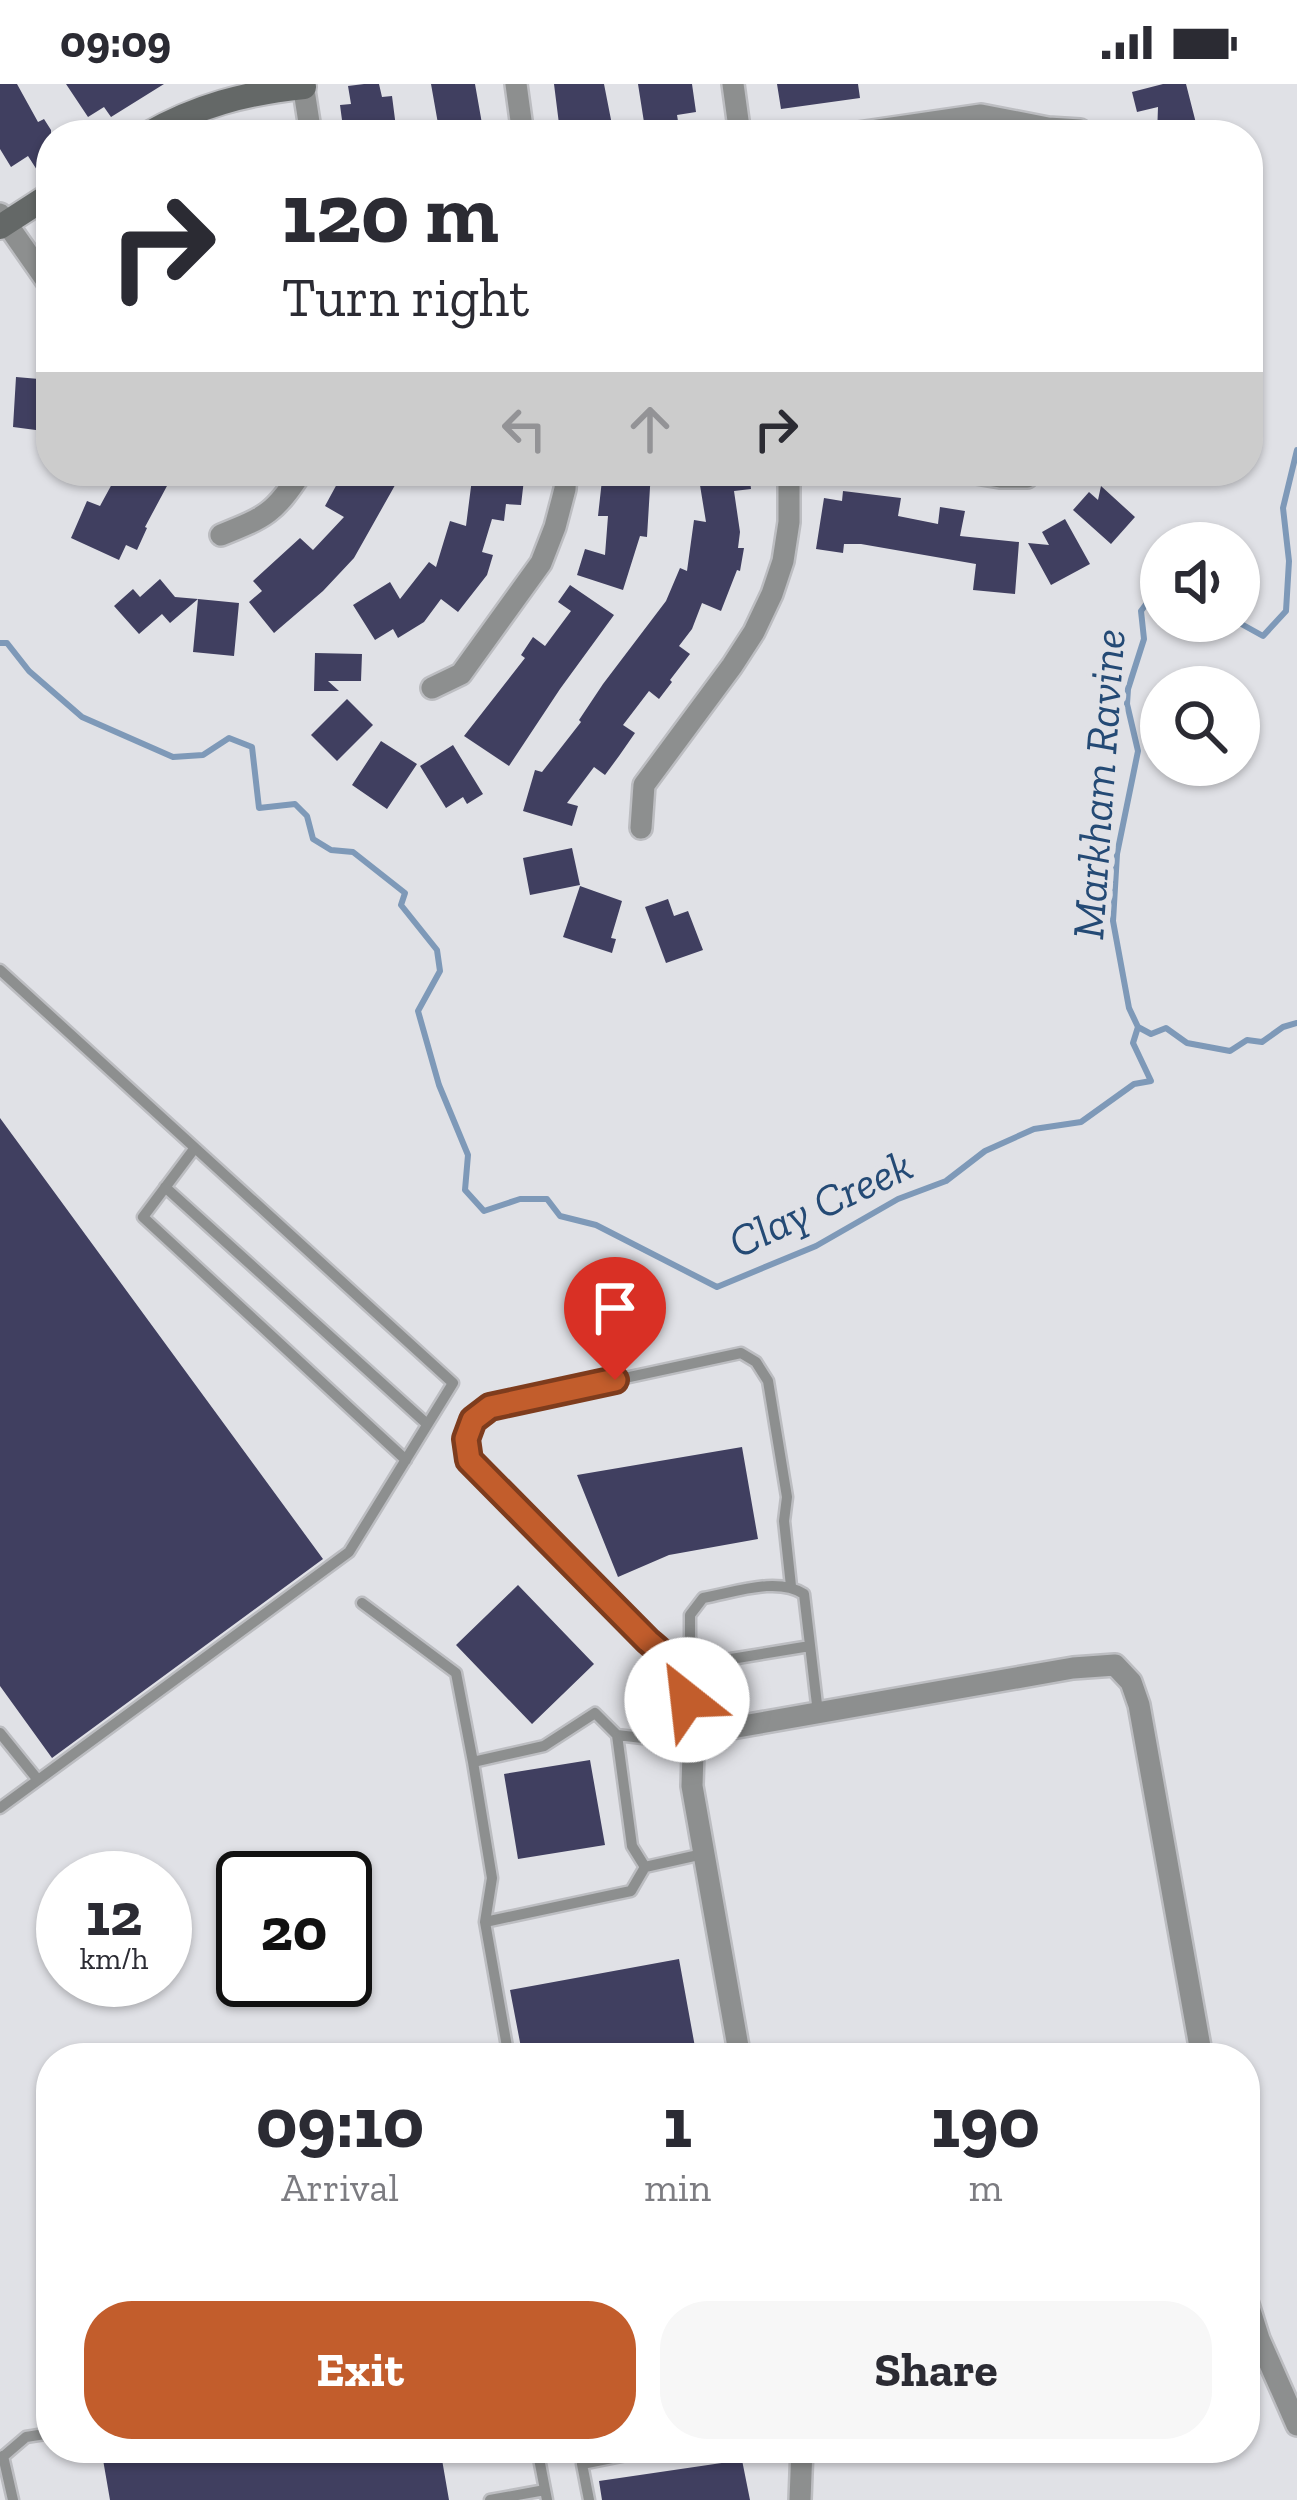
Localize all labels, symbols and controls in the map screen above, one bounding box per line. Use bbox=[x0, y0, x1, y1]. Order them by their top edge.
text: 09:09 bbox=[60, 15, 171, 69]
text: 120 m bbox=[282, 163, 499, 264]
icon: right bbox=[84, 168, 240, 324]
text: Turn right bbox=[282, 265, 529, 330]
icon: left bbox=[491, 396, 557, 462]
icon: ahead bbox=[617, 396, 683, 462]
icon: right bbox=[743, 396, 809, 462]
map controls bbox=[1140, 522, 1260, 786]
button: sound bbox=[1140, 522, 1260, 642]
water label: Markham Ravine bbox=[1061, 627, 1137, 941]
button: search bbox=[1140, 666, 1260, 786]
water label: Clay Creek bbox=[720, 1138, 921, 1270]
pin bbox=[564, 1257, 666, 1380]
icon: arrive bbox=[582, 1275, 648, 1341]
position arrow bbox=[624, 1637, 750, 1763]
speed limit sign: 20 bbox=[216, 1851, 372, 2007]
text: 12 bbox=[86, 1878, 142, 1950]
text: km/h bbox=[80, 1941, 148, 1977]
text: 09:10 bbox=[256, 2079, 424, 2165]
text: 1 bbox=[663, 2079, 692, 2165]
text: 190 bbox=[931, 2079, 1040, 2165]
text: Arrival bbox=[281, 2164, 399, 2211]
text: min bbox=[644, 2164, 711, 2211]
text: m bbox=[969, 2164, 1002, 2211]
button: Exit bbox=[84, 2301, 636, 2439]
button: Share bbox=[660, 2301, 1212, 2439]

